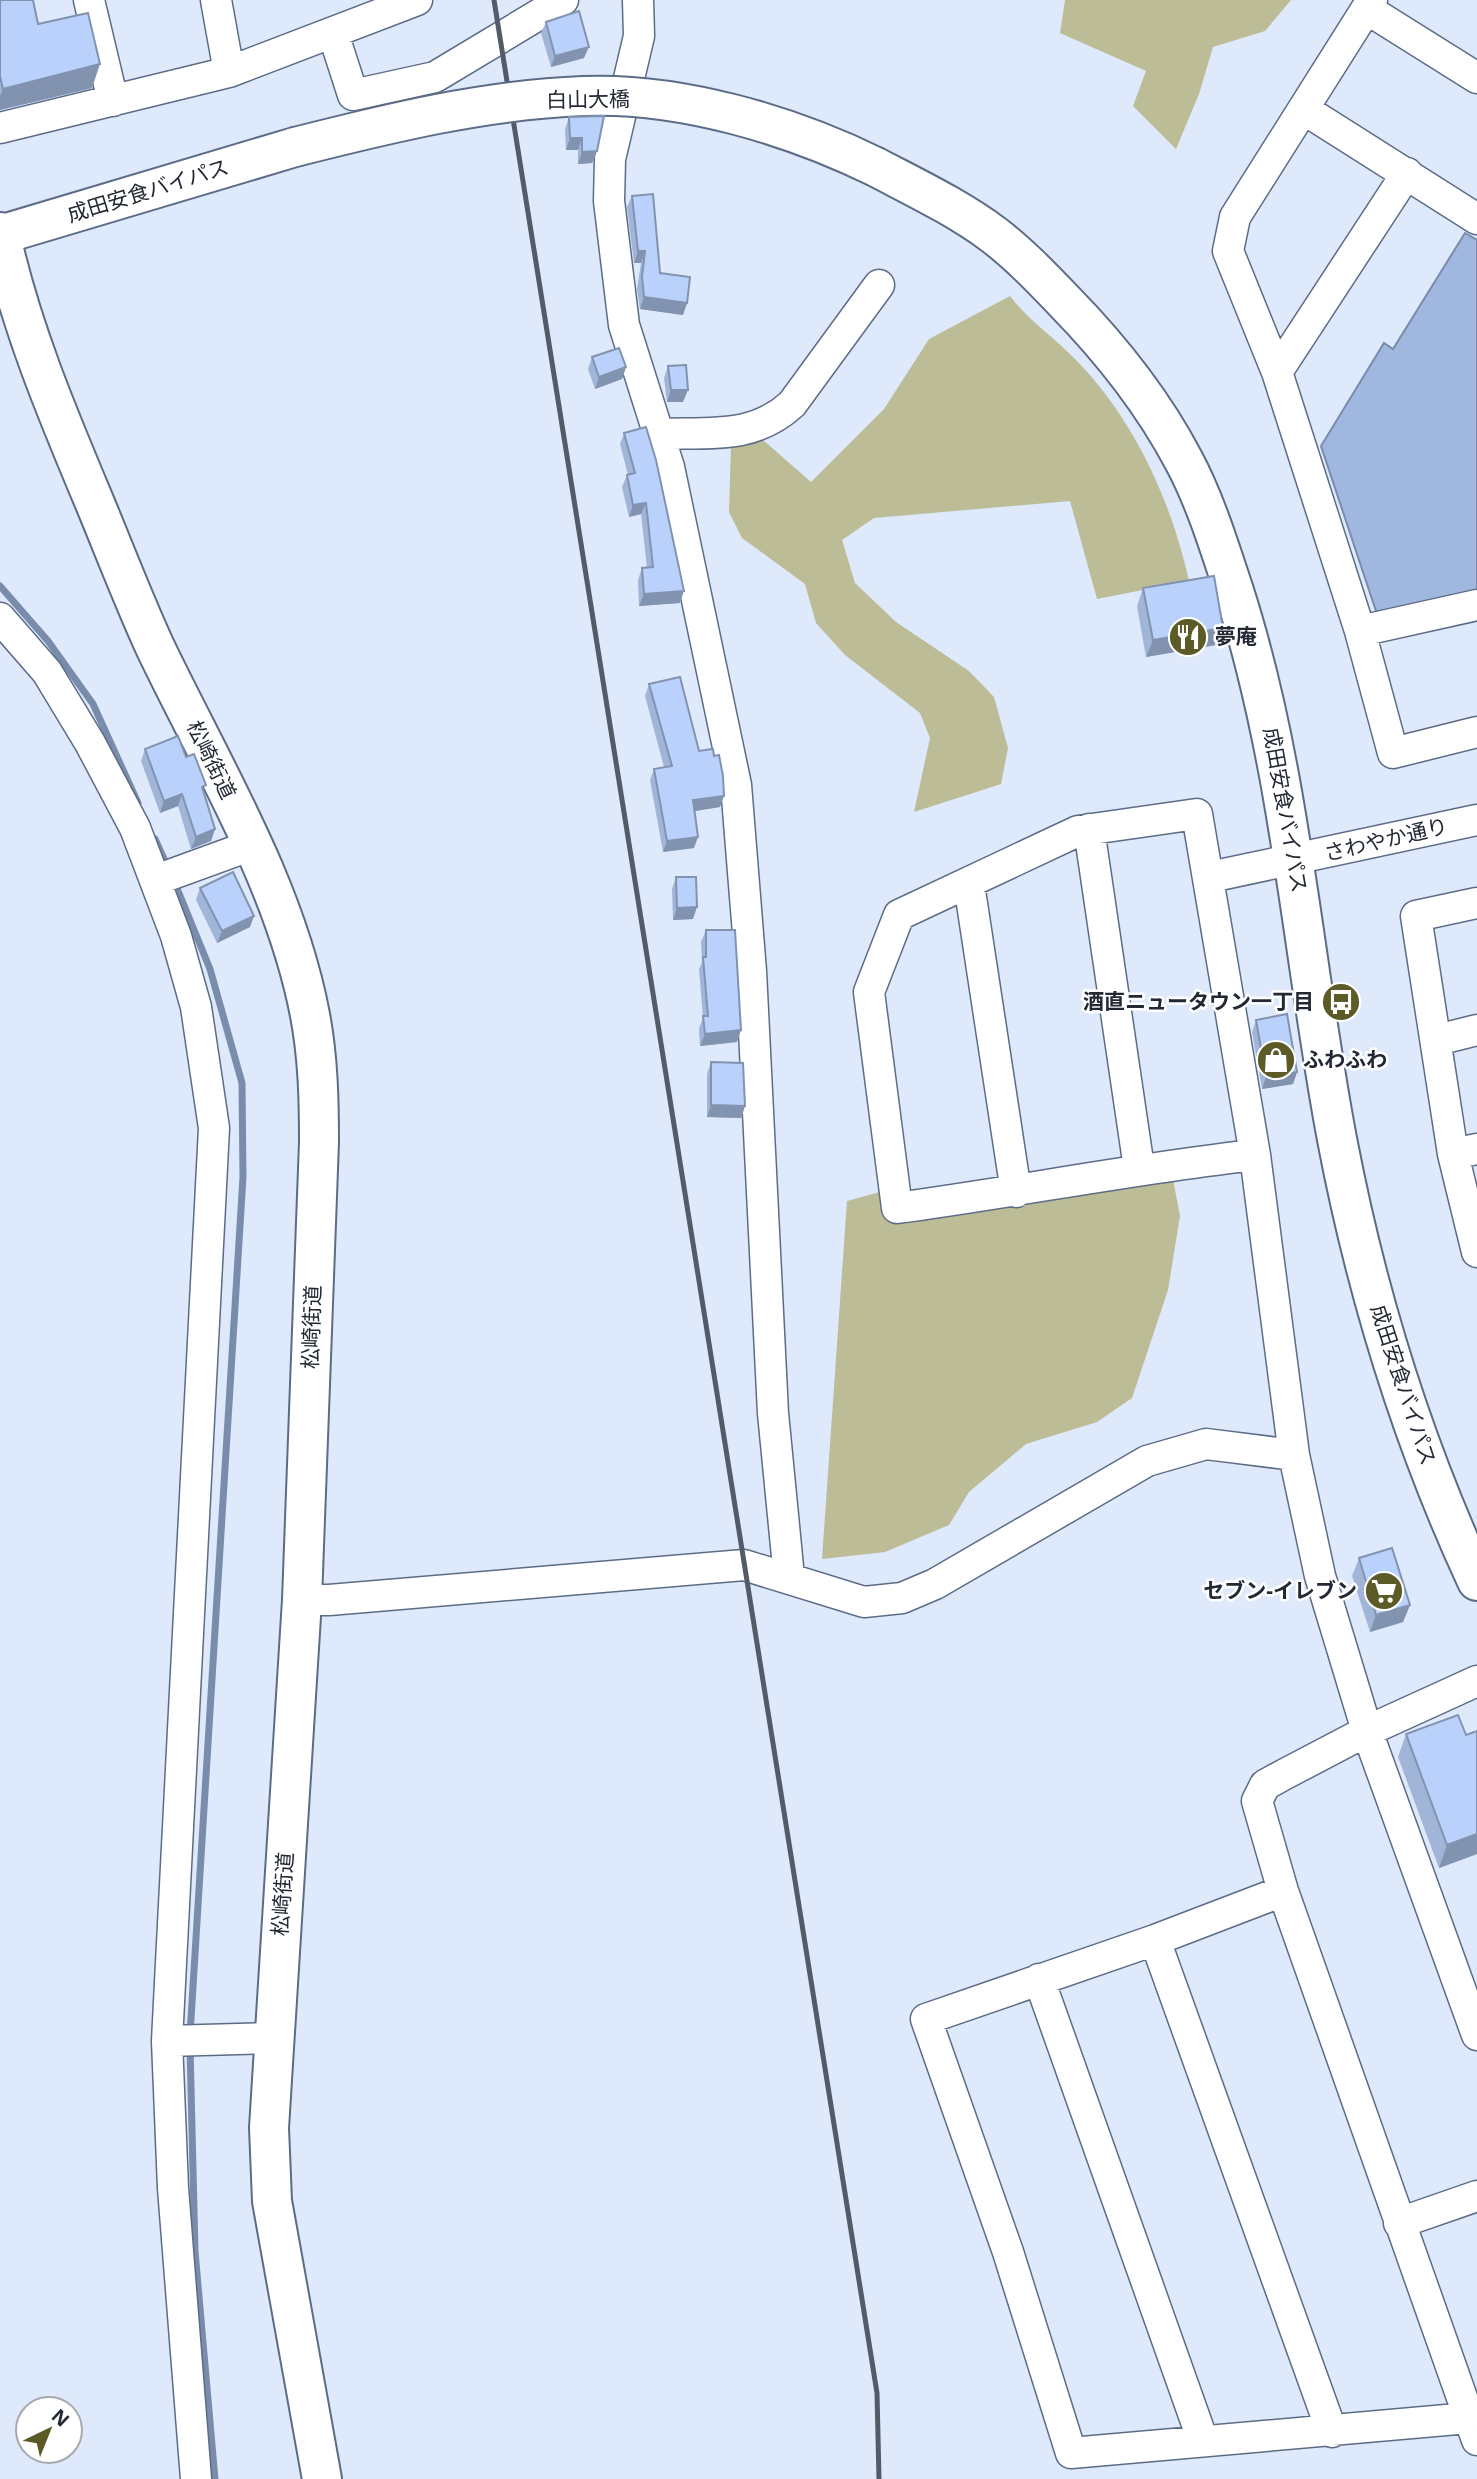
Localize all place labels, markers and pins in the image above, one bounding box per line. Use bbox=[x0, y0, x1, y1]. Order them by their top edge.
restaurant icon: 夢庵 bbox=[1167, 616, 1209, 658]
place label: 夢庵 bbox=[1215, 622, 1257, 650]
bus stop icon: 酒直ニュータウン一丁目 bbox=[1320, 981, 1362, 1023]
place label: 酒直ニュータウン一丁目 bbox=[1083, 987, 1314, 1015]
shop icon: ふわふわ bbox=[1255, 1039, 1297, 1081]
place label: ふわふわ bbox=[1303, 1045, 1387, 1073]
supermarket icon: セブン-イレブン bbox=[1363, 1570, 1405, 1612]
place label: セブン-イレブン bbox=[1203, 1576, 1357, 1604]

